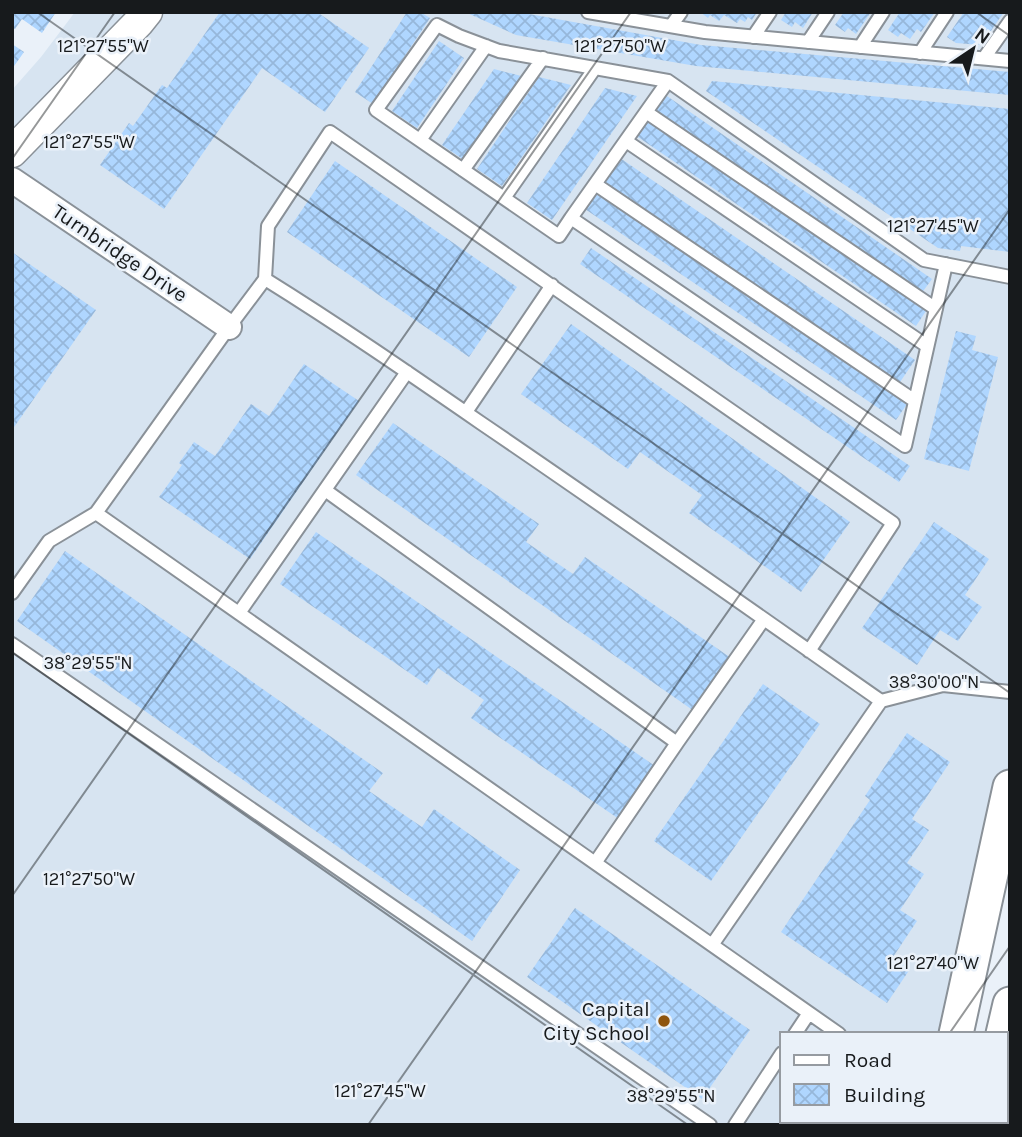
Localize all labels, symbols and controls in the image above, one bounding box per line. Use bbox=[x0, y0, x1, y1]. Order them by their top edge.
north arrow bbox=[938, 14, 1008, 84]
text: N bbox=[970, 23, 994, 49]
text: 121°27'55"W bbox=[57, 35, 149, 57]
text: 121°27'50"W bbox=[574, 35, 666, 57]
text: 121°27'55"W bbox=[43, 131, 135, 153]
street label: Turnbridge Drive bbox=[48, 199, 192, 307]
text: 121°27'45"W bbox=[887, 215, 979, 237]
text: 38°29'55"N bbox=[43, 652, 133, 674]
text: 38°30'00"N bbox=[889, 671, 979, 693]
text: 121°27'50"W bbox=[43, 868, 135, 890]
text: 121°27'40"W bbox=[887, 952, 979, 974]
place label: Capital City School bbox=[543, 997, 650, 1045]
marker: Capital City School bbox=[656, 1013, 672, 1029]
legend bbox=[780, 1032, 1008, 1123]
text: Road bbox=[844, 1048, 892, 1072]
text: 121°27'45"W bbox=[334, 1080, 426, 1102]
text: Building bbox=[844, 1083, 925, 1107]
text: 38°29'55"N bbox=[626, 1085, 716, 1107]

